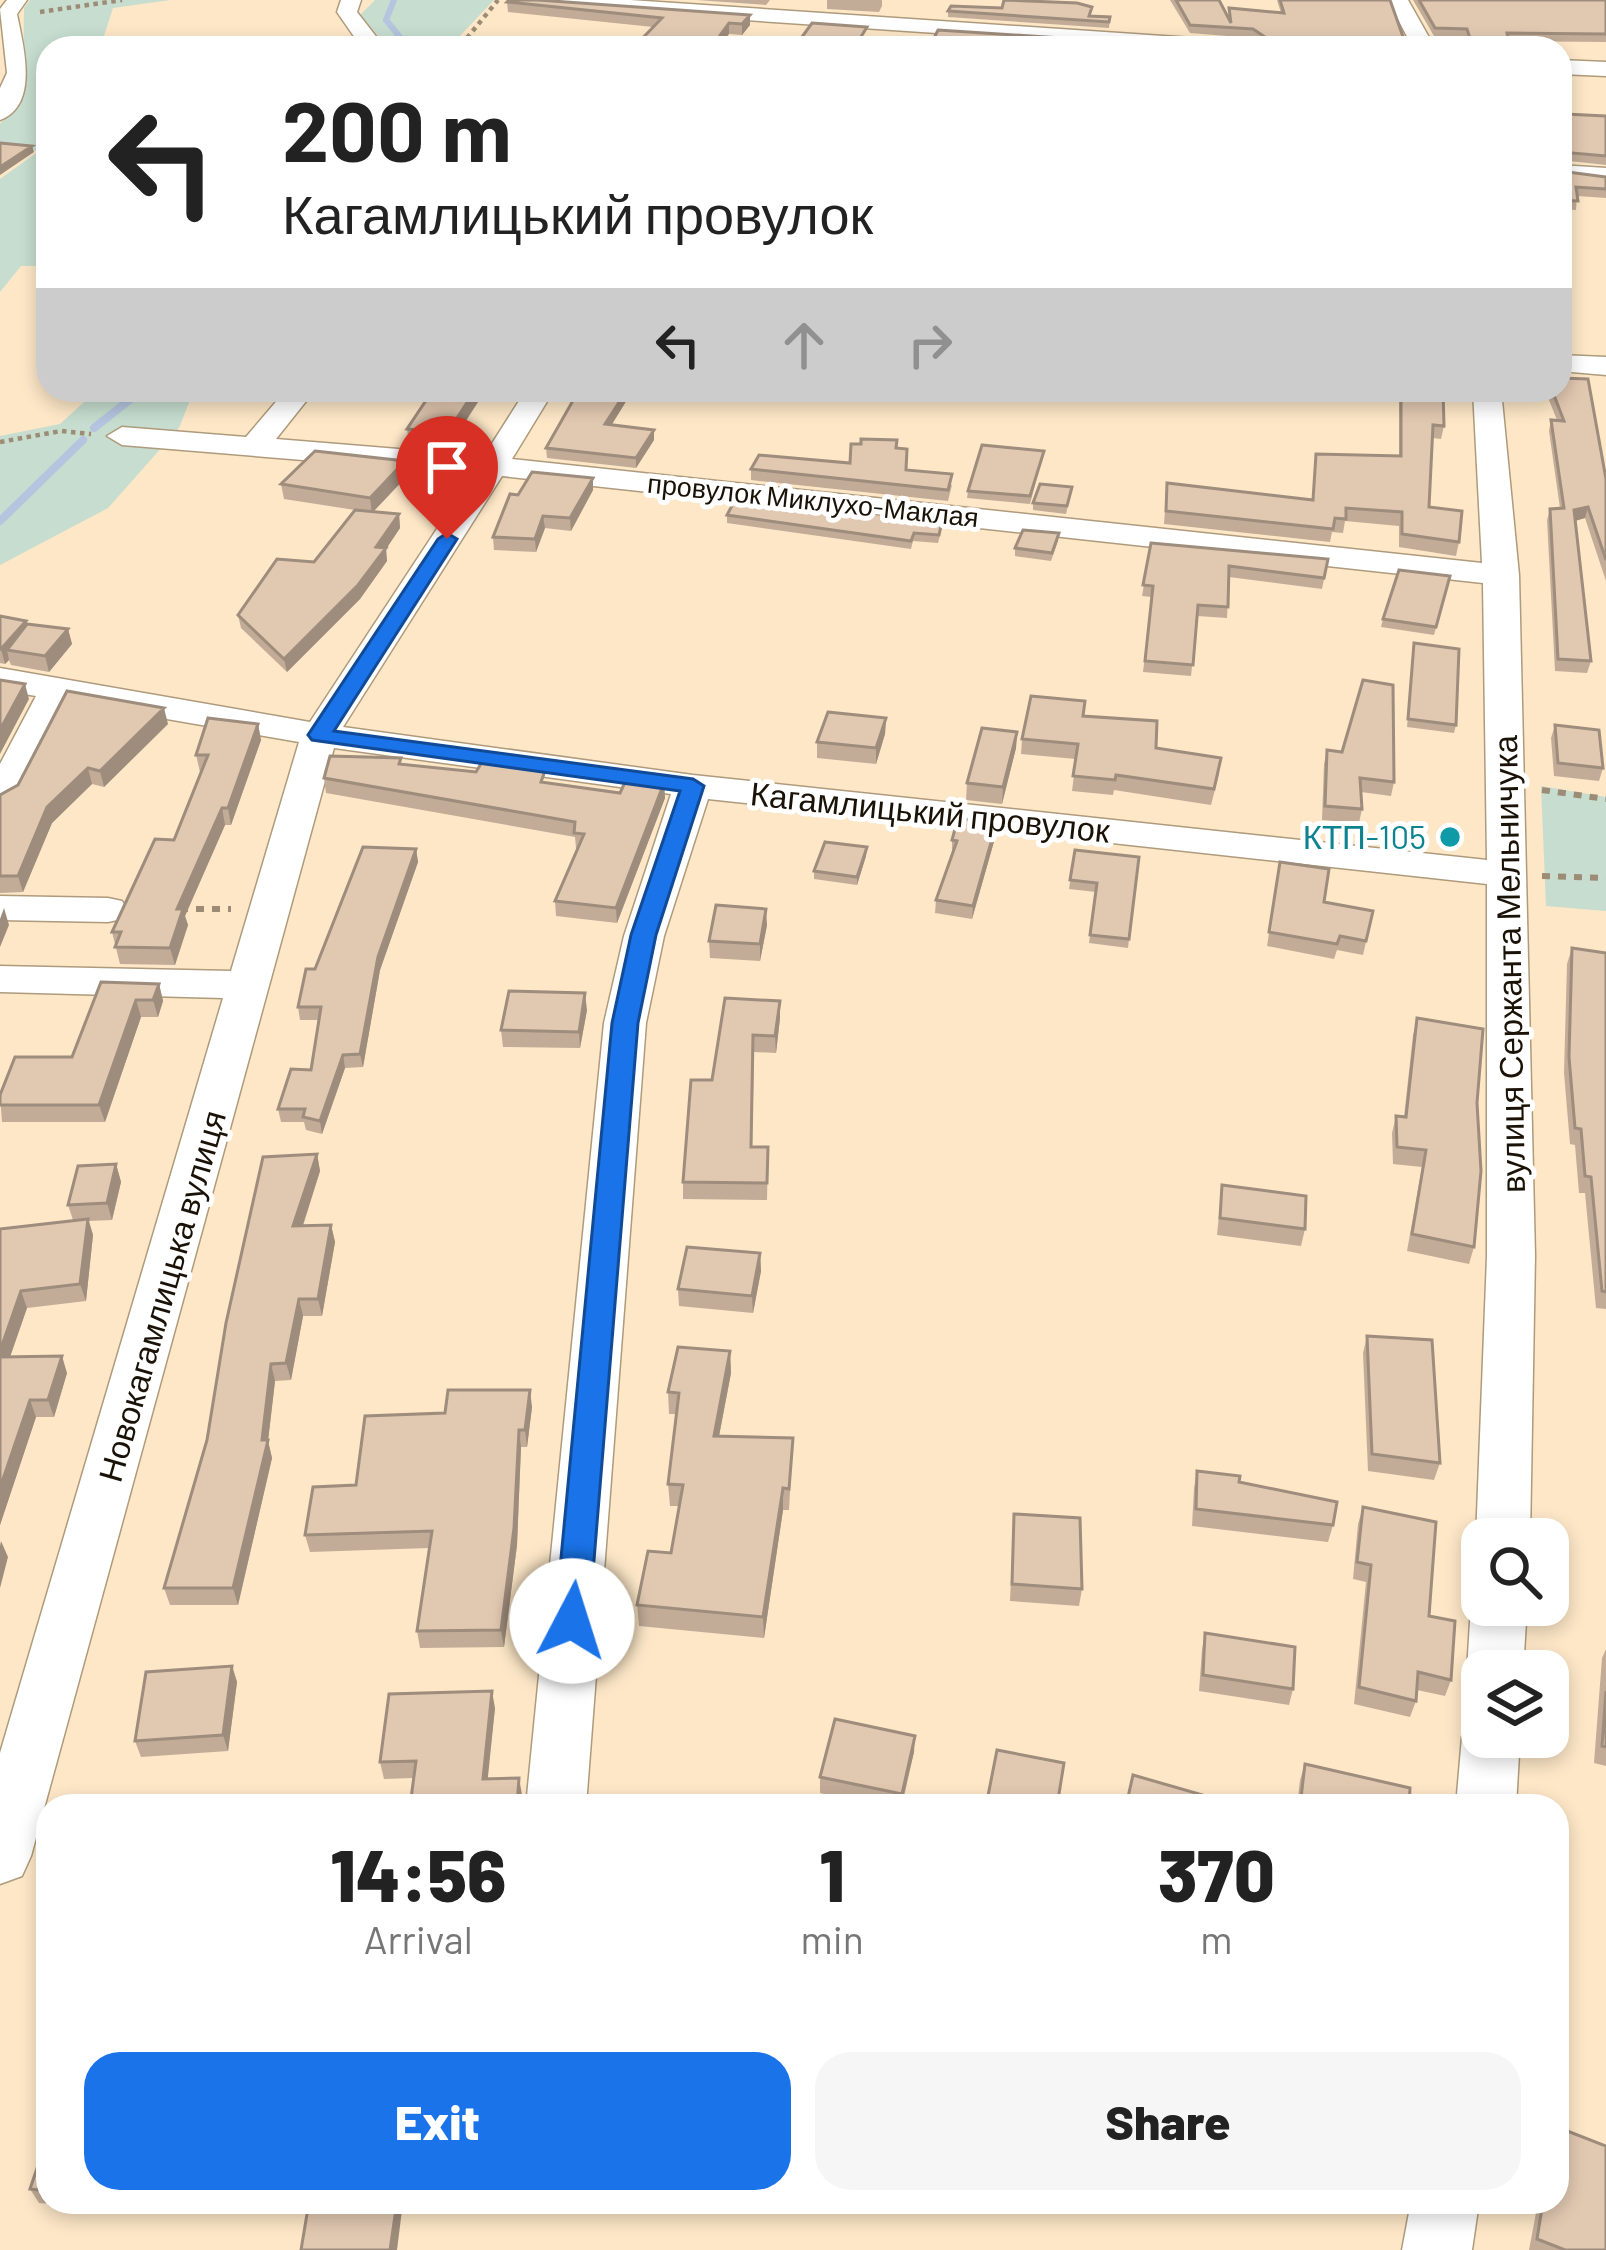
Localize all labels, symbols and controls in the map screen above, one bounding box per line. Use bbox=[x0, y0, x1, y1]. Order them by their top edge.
text: 200 m bbox=[282, 78, 512, 179]
icon: left bbox=[84, 84, 240, 240]
text: Кагамлицький провулок bbox=[282, 180, 873, 245]
icon: left bbox=[645, 312, 711, 378]
icon: ahead bbox=[771, 312, 837, 378]
icon: right bbox=[897, 312, 963, 378]
pin bbox=[396, 416, 498, 539]
icon: arrive bbox=[414, 434, 480, 500]
street label: провулок Миклухо-Маклая bbox=[646, 466, 980, 533]
street label: вулиця Сержанта Мельничука bbox=[1484, 734, 1532, 1193]
street label: Кагамлицький провулок bbox=[748, 772, 1112, 850]
place label: КТП-105 bbox=[1303, 816, 1426, 856]
marker: КТП-105 bbox=[1437, 824, 1463, 850]
street label: Новокагамлицька вулиця bbox=[89, 1105, 233, 1486]
map controls bbox=[1461, 1518, 1569, 1758]
button: search bbox=[1461, 1518, 1569, 1626]
position arrow bbox=[509, 1558, 635, 1684]
button: layers bbox=[1461, 1650, 1569, 1758]
text: 14:56 bbox=[330, 1830, 506, 1916]
text: 1 bbox=[819, 1830, 845, 1916]
text: 370 bbox=[1158, 1830, 1275, 1916]
text: Arrival bbox=[364, 1915, 473, 1962]
text: min bbox=[800, 1915, 864, 1962]
text: m bbox=[1200, 1915, 1232, 1962]
button: Exit bbox=[84, 2052, 791, 2190]
button: Share bbox=[815, 2052, 1521, 2190]

